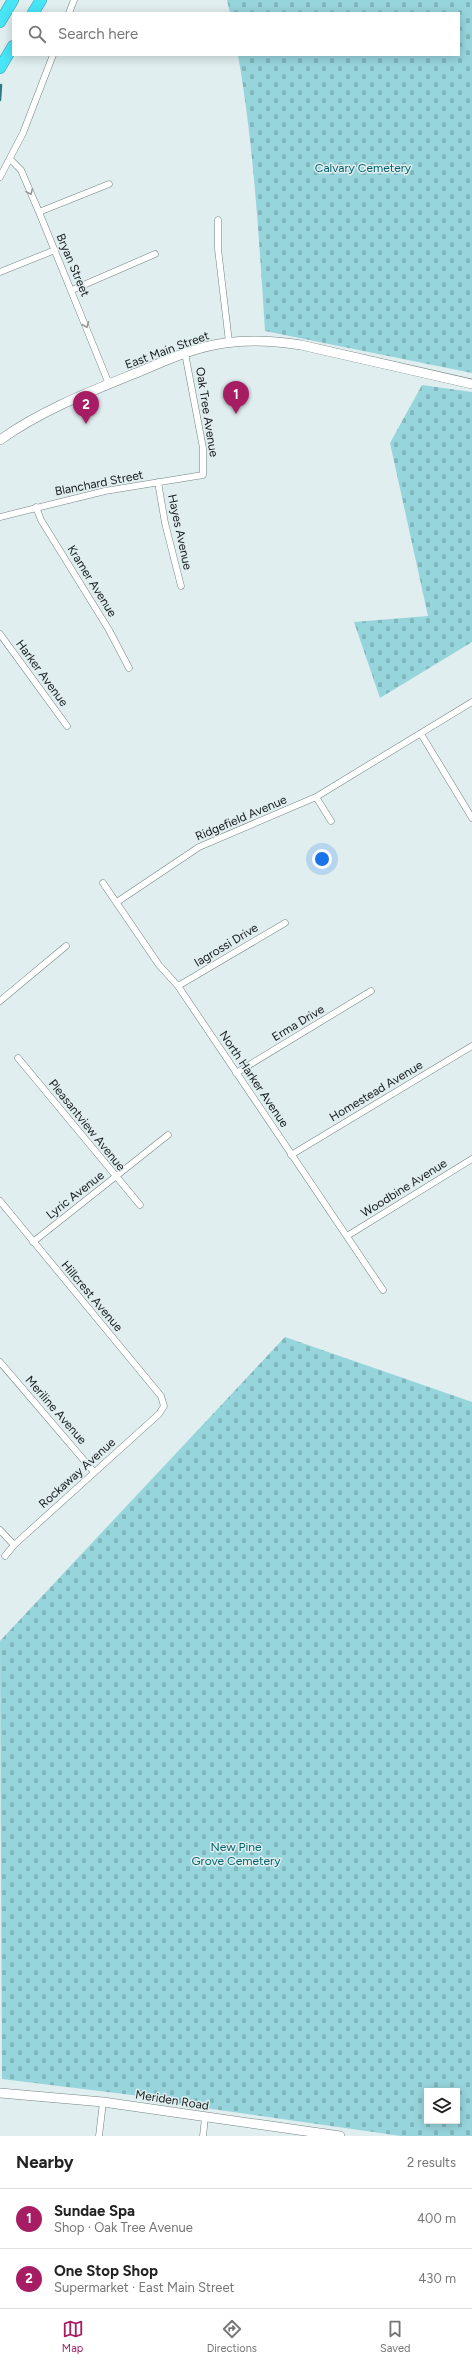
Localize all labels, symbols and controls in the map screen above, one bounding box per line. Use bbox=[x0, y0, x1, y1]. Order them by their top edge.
search box bbox=[12, 12, 460, 56]
icon: search bbox=[26, 23, 48, 45]
text: Search here bbox=[58, 25, 138, 43]
park label: Calvary Cemetery bbox=[315, 161, 412, 175]
one-way arrow bbox=[26, 188, 34, 195]
street label: Bryan Street bbox=[53, 231, 93, 299]
one-way arrow bbox=[81, 321, 89, 328]
street label: East Main Street bbox=[123, 328, 211, 372]
street label: Oak Tree Avenue bbox=[193, 366, 221, 458]
pin: 1 bbox=[223, 381, 249, 414]
pin: 2 bbox=[73, 391, 99, 424]
street label: Blanchard Street bbox=[54, 467, 145, 498]
street label: Hayes Avenue bbox=[165, 493, 195, 572]
street label: Kramer Avenue bbox=[64, 543, 120, 620]
street label: Harker Avenue bbox=[13, 637, 71, 709]
street label: Ridgefield Avenue bbox=[193, 792, 289, 844]
your location bbox=[312, 849, 332, 869]
street label: Iagrossi Drive bbox=[191, 920, 261, 970]
street label: Erma Drive bbox=[269, 1002, 327, 1044]
street label: North Harker Avenue bbox=[216, 1028, 292, 1130]
street label: Homestead Avenue bbox=[327, 1057, 425, 1124]
street label: Pleasantview Avenue bbox=[46, 1076, 128, 1174]
street label: Woodbine Avenue bbox=[358, 1156, 450, 1220]
street label: Lyric Avenue bbox=[43, 1168, 107, 1222]
street label: Hillcrest Avenue bbox=[58, 1258, 126, 1334]
street label: Meriline Avenue bbox=[23, 1373, 90, 1447]
street label: Rockaway Avenue bbox=[36, 1435, 118, 1511]
park label: New Pine Grove Cemetery bbox=[192, 1840, 281, 1868]
street label: Meriden Road bbox=[134, 2087, 210, 2113]
map controls bbox=[424, 2088, 460, 2124]
button: layers bbox=[424, 2088, 460, 2124]
text: Nearby bbox=[16, 2152, 74, 2172]
text: 2 results bbox=[407, 2155, 456, 2170]
text: Sundae Spa bbox=[54, 2202, 135, 2220]
text: 1 bbox=[26, 2211, 32, 2226]
text: 400 m bbox=[417, 2211, 456, 2226]
text: Shop · Oak Tree Avenue bbox=[54, 2220, 193, 2235]
text: One Stop Shop bbox=[54, 2262, 158, 2280]
text: 2 bbox=[25, 2271, 33, 2286]
text: 430 m bbox=[418, 2271, 456, 2286]
text: Supermarket · East Main Street bbox=[54, 2280, 234, 2295]
tab: Map bbox=[62, 2318, 84, 2355]
tab: Directions bbox=[207, 2318, 257, 2355]
tab: Saved bbox=[380, 2318, 410, 2355]

